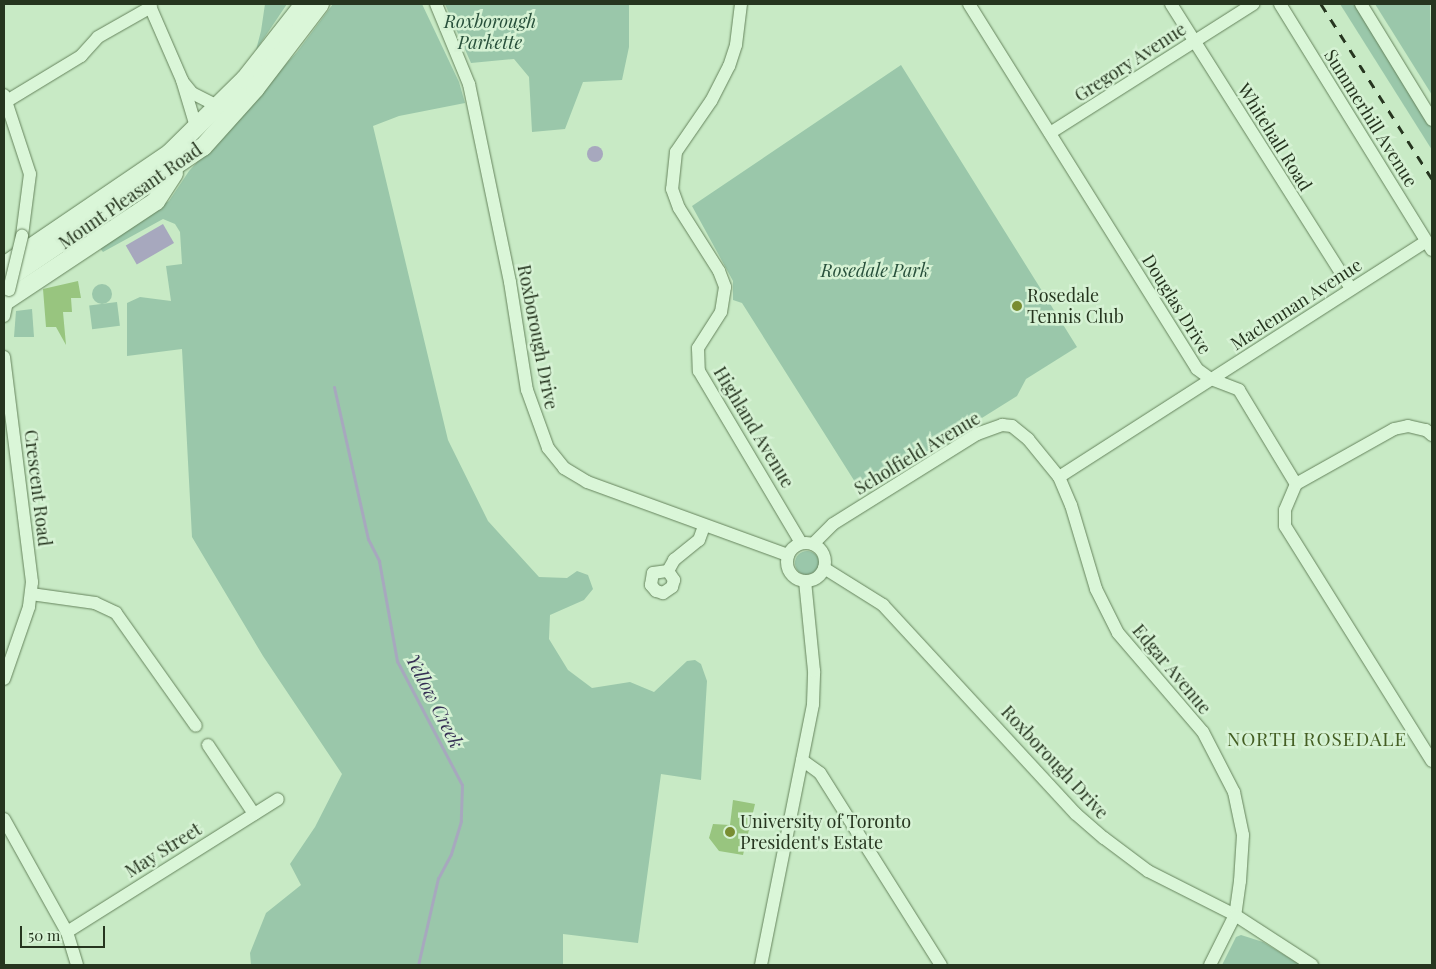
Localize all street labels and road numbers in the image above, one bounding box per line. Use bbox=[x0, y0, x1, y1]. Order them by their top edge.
street label: Gregory Avenue bbox=[1070, 18, 1190, 106]
street label: Summerhill Avenue bbox=[1320, 45, 1422, 191]
street label: Whitehall Road bbox=[1233, 79, 1317, 195]
street label: Mount Pleasant Road bbox=[54, 138, 206, 254]
street label: Douglas Drive bbox=[1138, 250, 1216, 358]
street label: Maclennan Avenue bbox=[1226, 253, 1366, 355]
street label: Roxborough Drive bbox=[513, 263, 563, 411]
street label: Highland Avenue bbox=[709, 362, 799, 492]
street label: Scholfield Avenue bbox=[850, 407, 984, 499]
street label: Crescent Road bbox=[20, 428, 56, 548]
street label: Edgar Avenue bbox=[1128, 619, 1216, 719]
street label: Roxborough Drive bbox=[997, 701, 1113, 823]
street label: May Street bbox=[121, 818, 205, 882]

